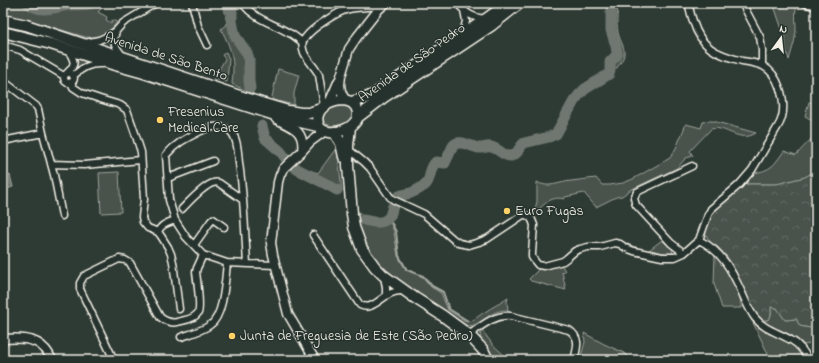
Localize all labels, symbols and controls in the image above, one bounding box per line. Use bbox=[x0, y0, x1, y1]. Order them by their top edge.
street label: Avenida de São Pedro bbox=[354, 18, 470, 108]
north arrow bbox=[761, 18, 801, 58]
text: N bbox=[778, 21, 789, 38]
street label: Avenida de São Bento bbox=[102, 27, 230, 87]
place label: Fresenius Medical Care bbox=[167, 102, 239, 139]
marker: Fresenius Medical Care bbox=[155, 115, 165, 125]
place label: Euro Fugas bbox=[515, 201, 584, 223]
marker: Euro Fugas bbox=[502, 206, 512, 216]
place label: Junta de Freguesia de Este (São Pedro) bbox=[240, 326, 473, 348]
marker: Junta de Freguesia de Este (São Pedro) bbox=[227, 331, 237, 341]

